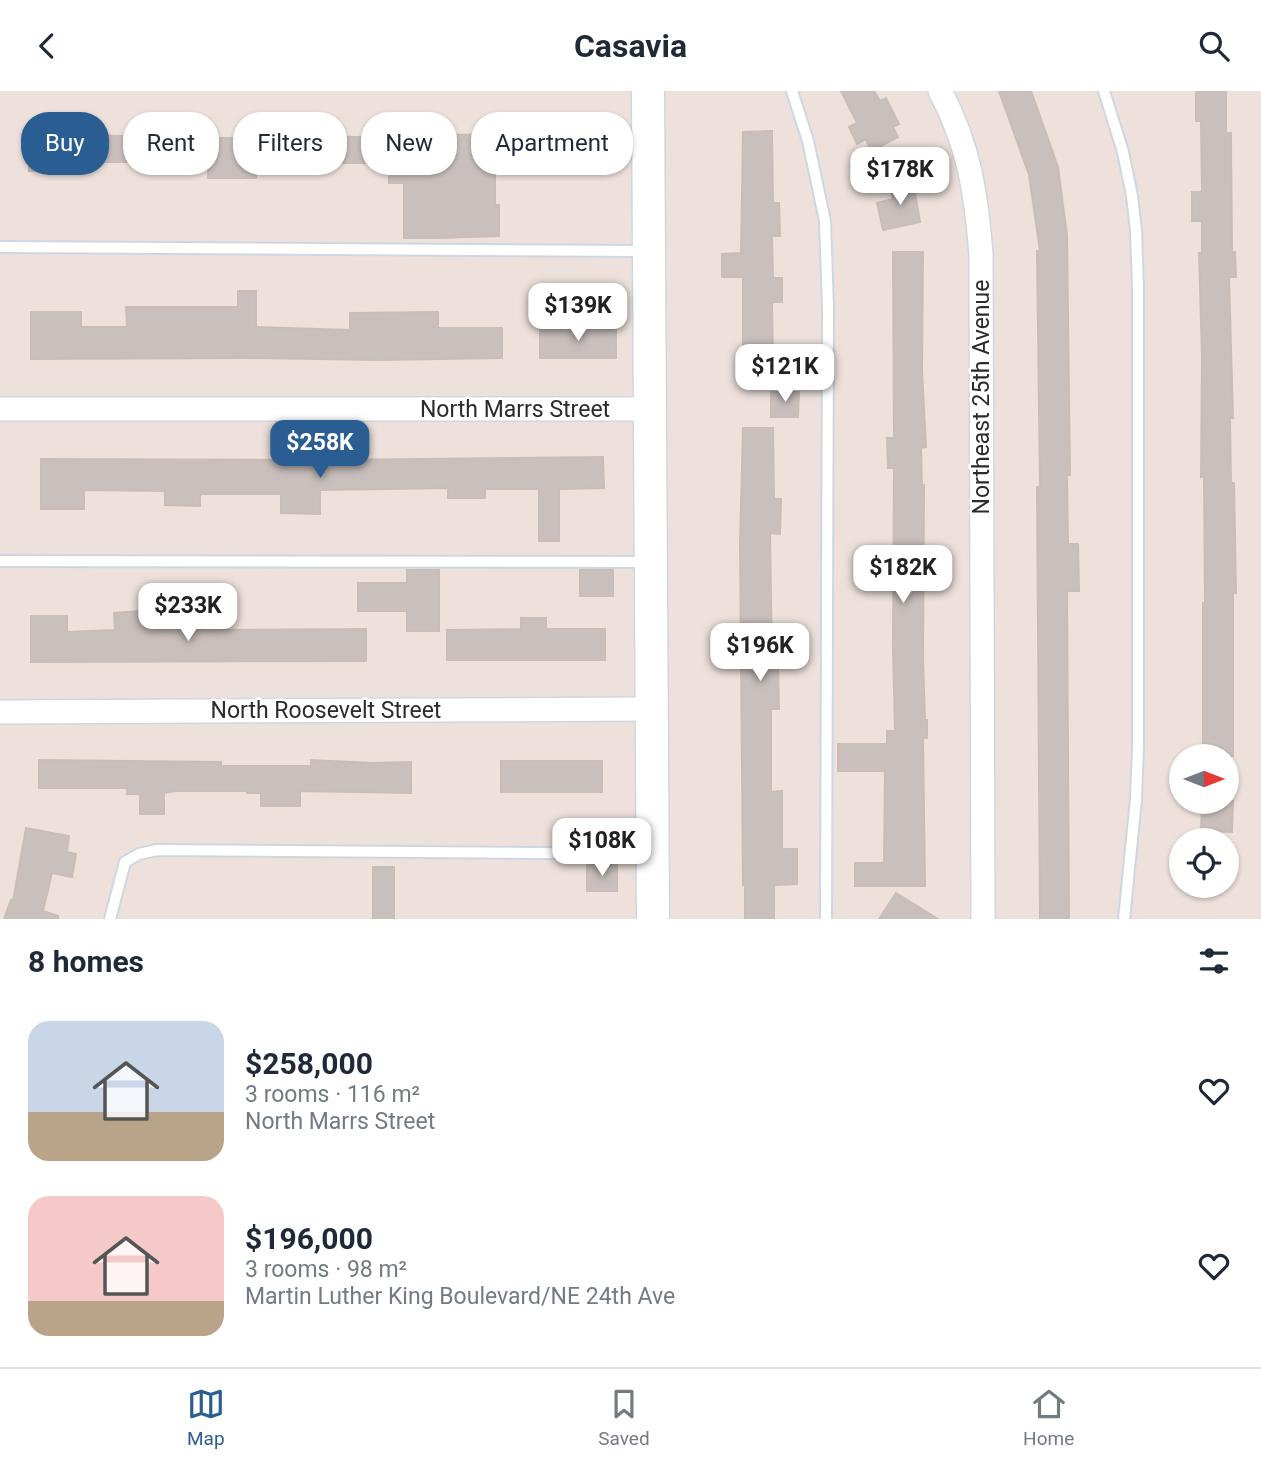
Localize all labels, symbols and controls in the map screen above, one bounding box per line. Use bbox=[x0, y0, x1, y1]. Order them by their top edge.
icon: back bbox=[28, 27, 66, 65]
text: Casavia bbox=[574, 27, 687, 65]
icon: search bbox=[1195, 27, 1233, 65]
chip: Buy bbox=[21, 112, 109, 175]
chip: Rent bbox=[123, 112, 219, 175]
chip: Filters bbox=[233, 112, 347, 175]
chip: New bbox=[361, 112, 457, 175]
chip: Apartment bbox=[471, 112, 633, 175]
pin: $178K bbox=[851, 148, 949, 207]
text: $178K bbox=[866, 156, 934, 183]
street label: Northeast 25th Avenue bbox=[968, 280, 995, 514]
pin: $139K bbox=[529, 283, 627, 343]
text: $139K bbox=[544, 292, 612, 319]
pin: $121K bbox=[736, 345, 834, 404]
text: $121K bbox=[751, 353, 819, 380]
street label: North Marrs Street bbox=[420, 396, 610, 423]
pin: $258K bbox=[271, 421, 369, 480]
text: $258K bbox=[286, 429, 354, 456]
pin: $182K bbox=[854, 545, 952, 605]
text: $182K bbox=[869, 554, 937, 581]
pin: $233K bbox=[139, 583, 237, 643]
text: $233K bbox=[154, 592, 222, 619]
pin: $196K bbox=[711, 623, 809, 683]
text: $196K bbox=[726, 632, 794, 659]
street label: North Roosevelt Street bbox=[211, 697, 441, 724]
north arrow bbox=[1169, 744, 1239, 814]
map controls bbox=[1169, 744, 1239, 898]
pin: $108K bbox=[553, 819, 651, 878]
text: $108K bbox=[568, 827, 636, 854]
button: locate bbox=[1169, 828, 1239, 898]
icon: filters bbox=[1195, 942, 1233, 980]
text: 8 homes bbox=[28, 944, 144, 979]
text: $258,000 bbox=[245, 1046, 373, 1081]
icon: home bbox=[84, 1049, 168, 1133]
icon: heart bbox=[1195, 1072, 1233, 1110]
text: 3 rooms · 116 m² bbox=[245, 1081, 420, 1108]
text: North Marrs Street bbox=[245, 1108, 435, 1135]
text: $196,000 bbox=[245, 1221, 373, 1256]
icon: home bbox=[84, 1224, 168, 1308]
icon: heart bbox=[1195, 1247, 1233, 1285]
text: 3 rooms · 98 m² bbox=[245, 1256, 407, 1283]
text: Martin Luther King Boulevard/NE 24th Ave bbox=[245, 1283, 675, 1310]
tab: Map bbox=[187, 1385, 225, 1450]
tab: Saved bbox=[598, 1385, 650, 1450]
tab: Home bbox=[1023, 1385, 1074, 1450]

